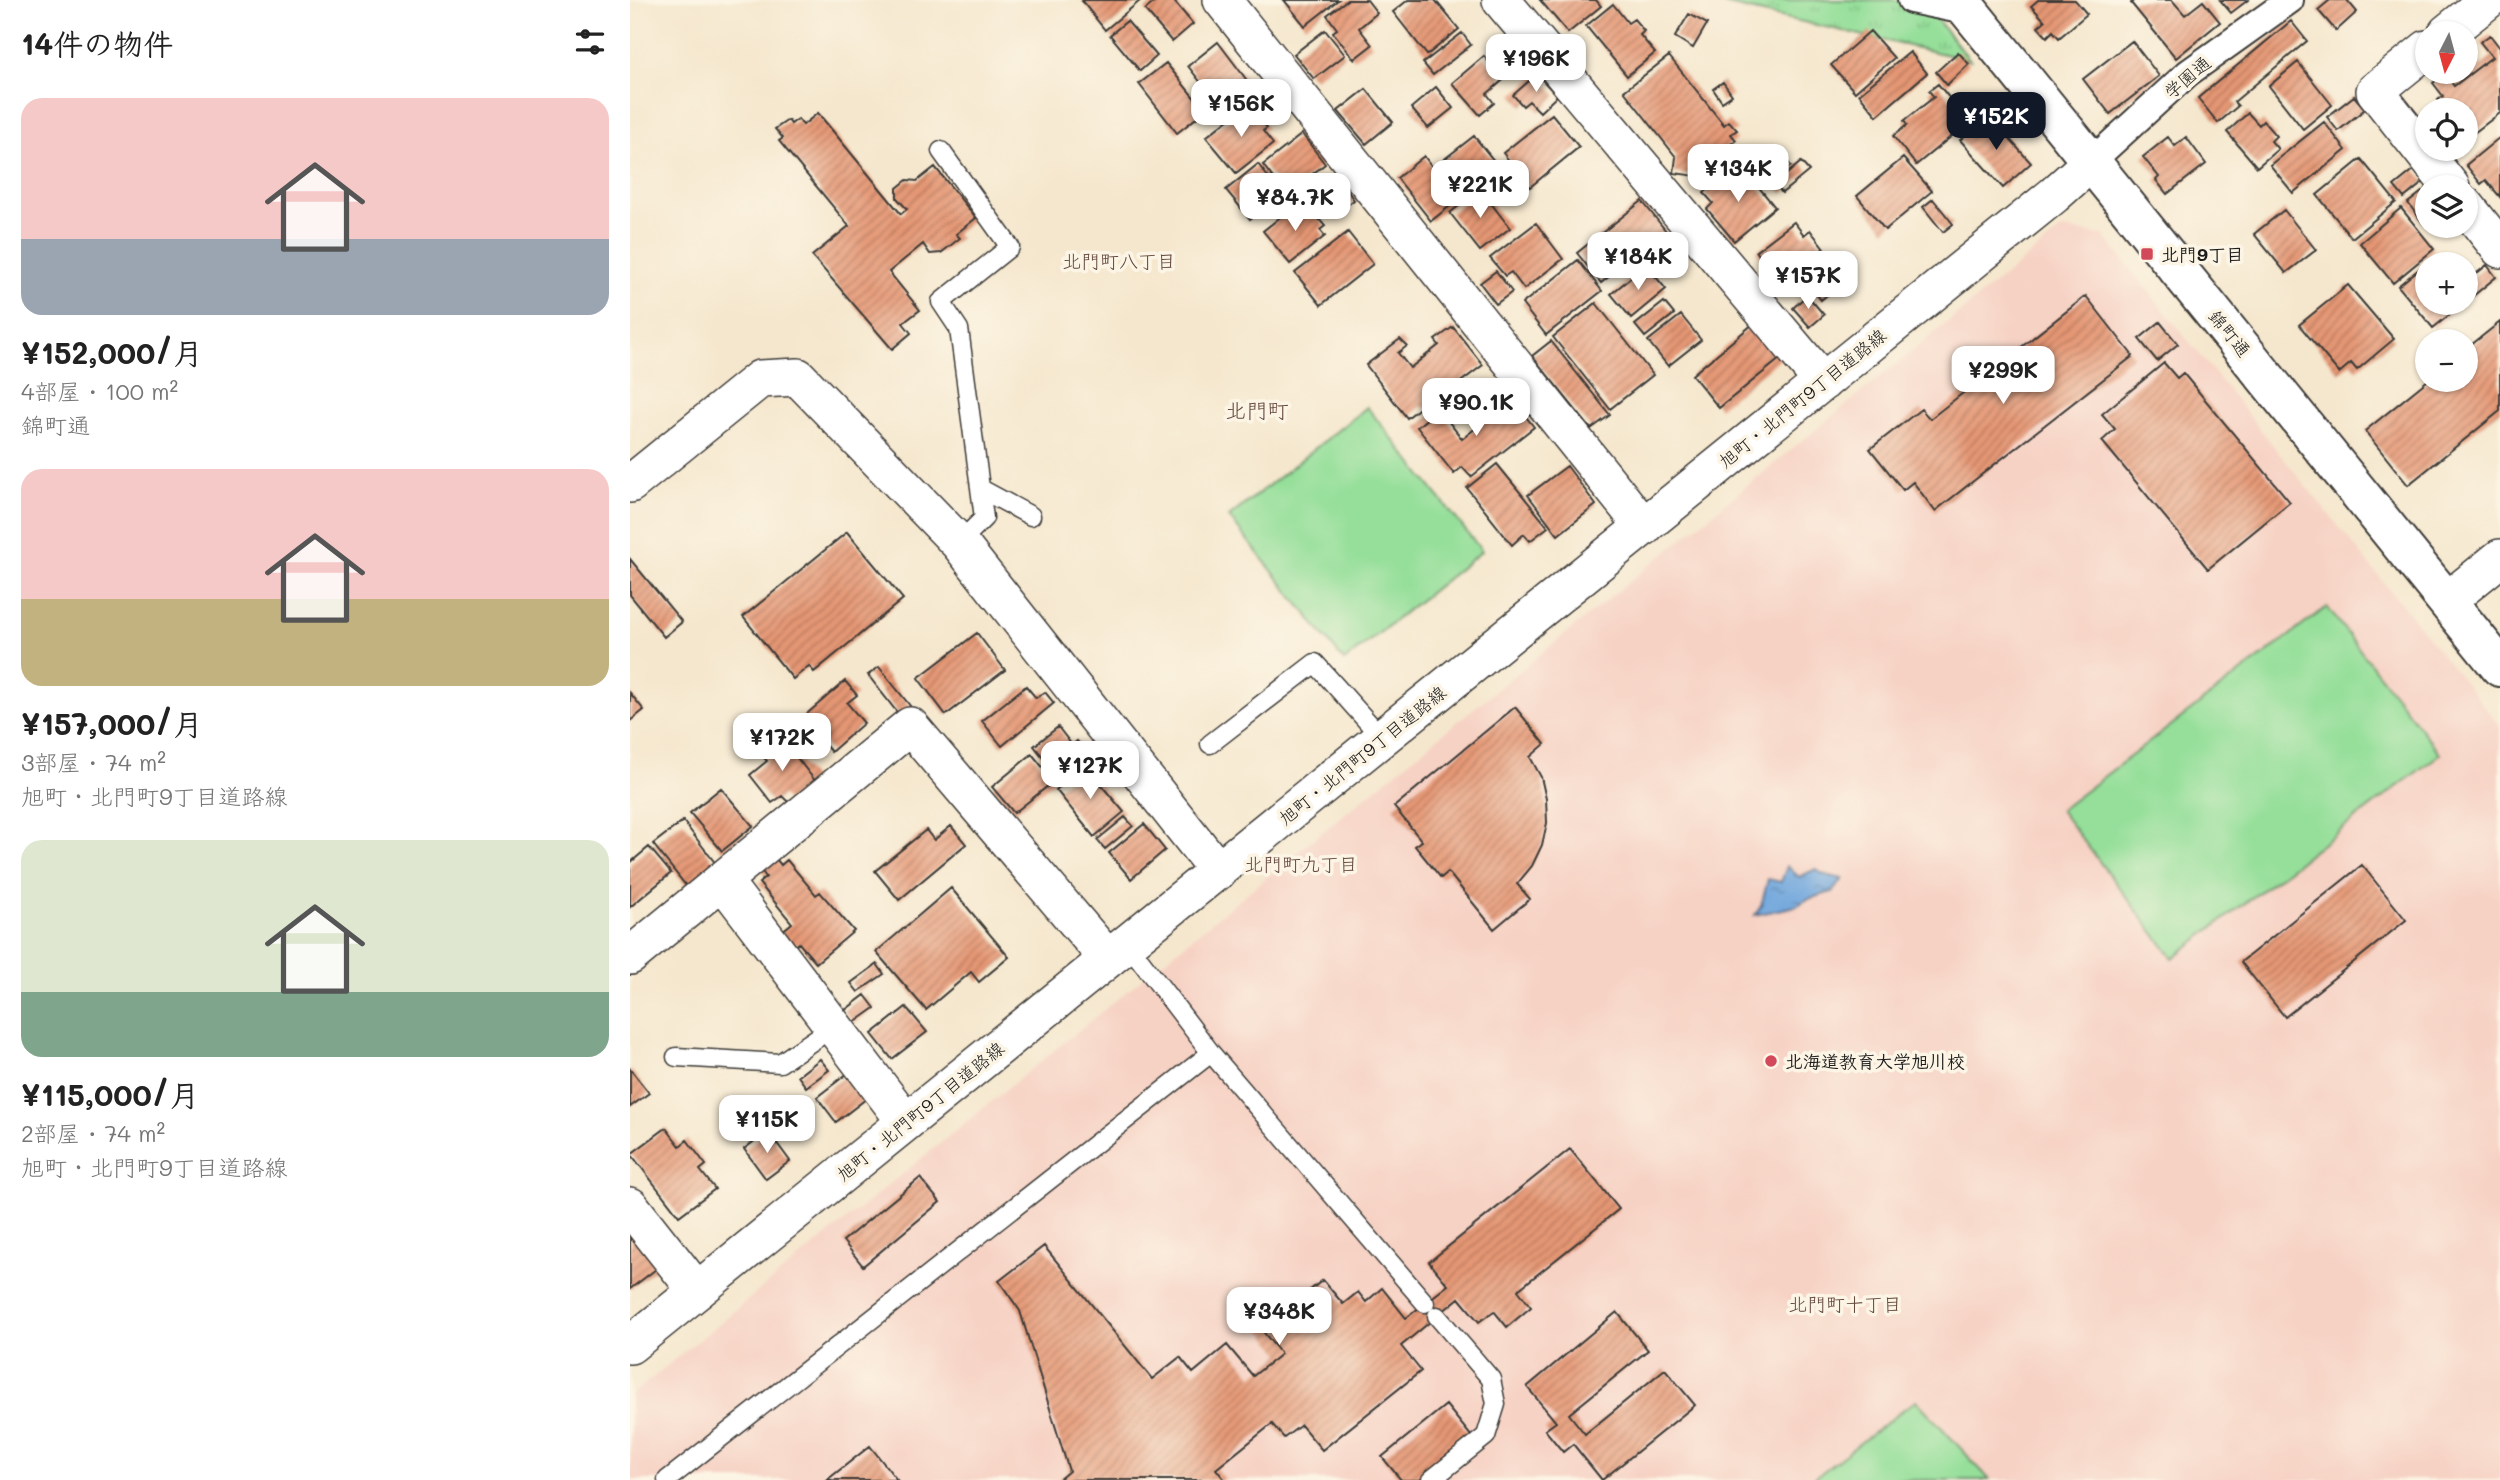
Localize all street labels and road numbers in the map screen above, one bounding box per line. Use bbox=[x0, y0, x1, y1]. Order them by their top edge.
street label: 学園通 bbox=[2159, 50, 2215, 104]
street label: 錦町通 bbox=[2204, 304, 2256, 362]
street label: 旭町・北門町9丁目道路線 bbox=[1713, 323, 1891, 473]
street label: 旭町・北門町9丁目道路線 bbox=[1273, 680, 1451, 830]
street label: 旭町・北門町9丁目道路線 bbox=[831, 1036, 1009, 1186]

